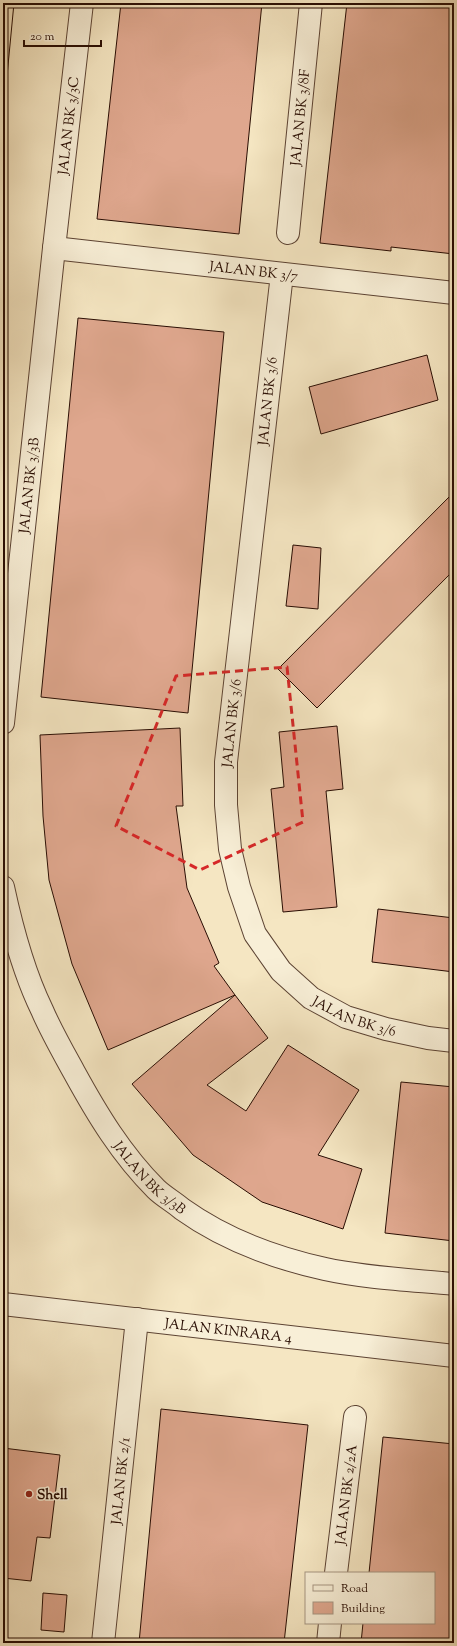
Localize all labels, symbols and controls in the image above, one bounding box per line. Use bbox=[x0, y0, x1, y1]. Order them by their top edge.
scale bar bbox=[24, 22, 101, 48]
text: 20 m bbox=[30, 28, 55, 46]
street label: JALAN BK 3/8F bbox=[287, 68, 316, 168]
street label: JALAN BK 3/3C bbox=[54, 76, 86, 177]
street label: JALAN BK 3/7 bbox=[207, 257, 299, 287]
street label: JALAN BK 3/6 bbox=[254, 356, 284, 447]
street label: JALAN BK 3/3B bbox=[15, 436, 46, 536]
street label: JALAN BK 3/6 bbox=[218, 678, 248, 769]
street label: JALAN BK 3/6 bbox=[307, 992, 398, 1043]
street label: JALAN BK 3/3B bbox=[107, 1137, 190, 1220]
street label: JALAN KINRARA 4 bbox=[162, 1315, 293, 1349]
street label: JALAN BK 2/1 bbox=[107, 1436, 137, 1527]
street label: JALAN BK 2/2A bbox=[331, 1443, 364, 1547]
place label: Shell bbox=[37, 1486, 68, 1506]
marker: Shell bbox=[24, 1489, 34, 1499]
legend bbox=[305, 1572, 435, 1624]
text: Road bbox=[341, 1580, 368, 1598]
text: Building bbox=[341, 1600, 385, 1618]

